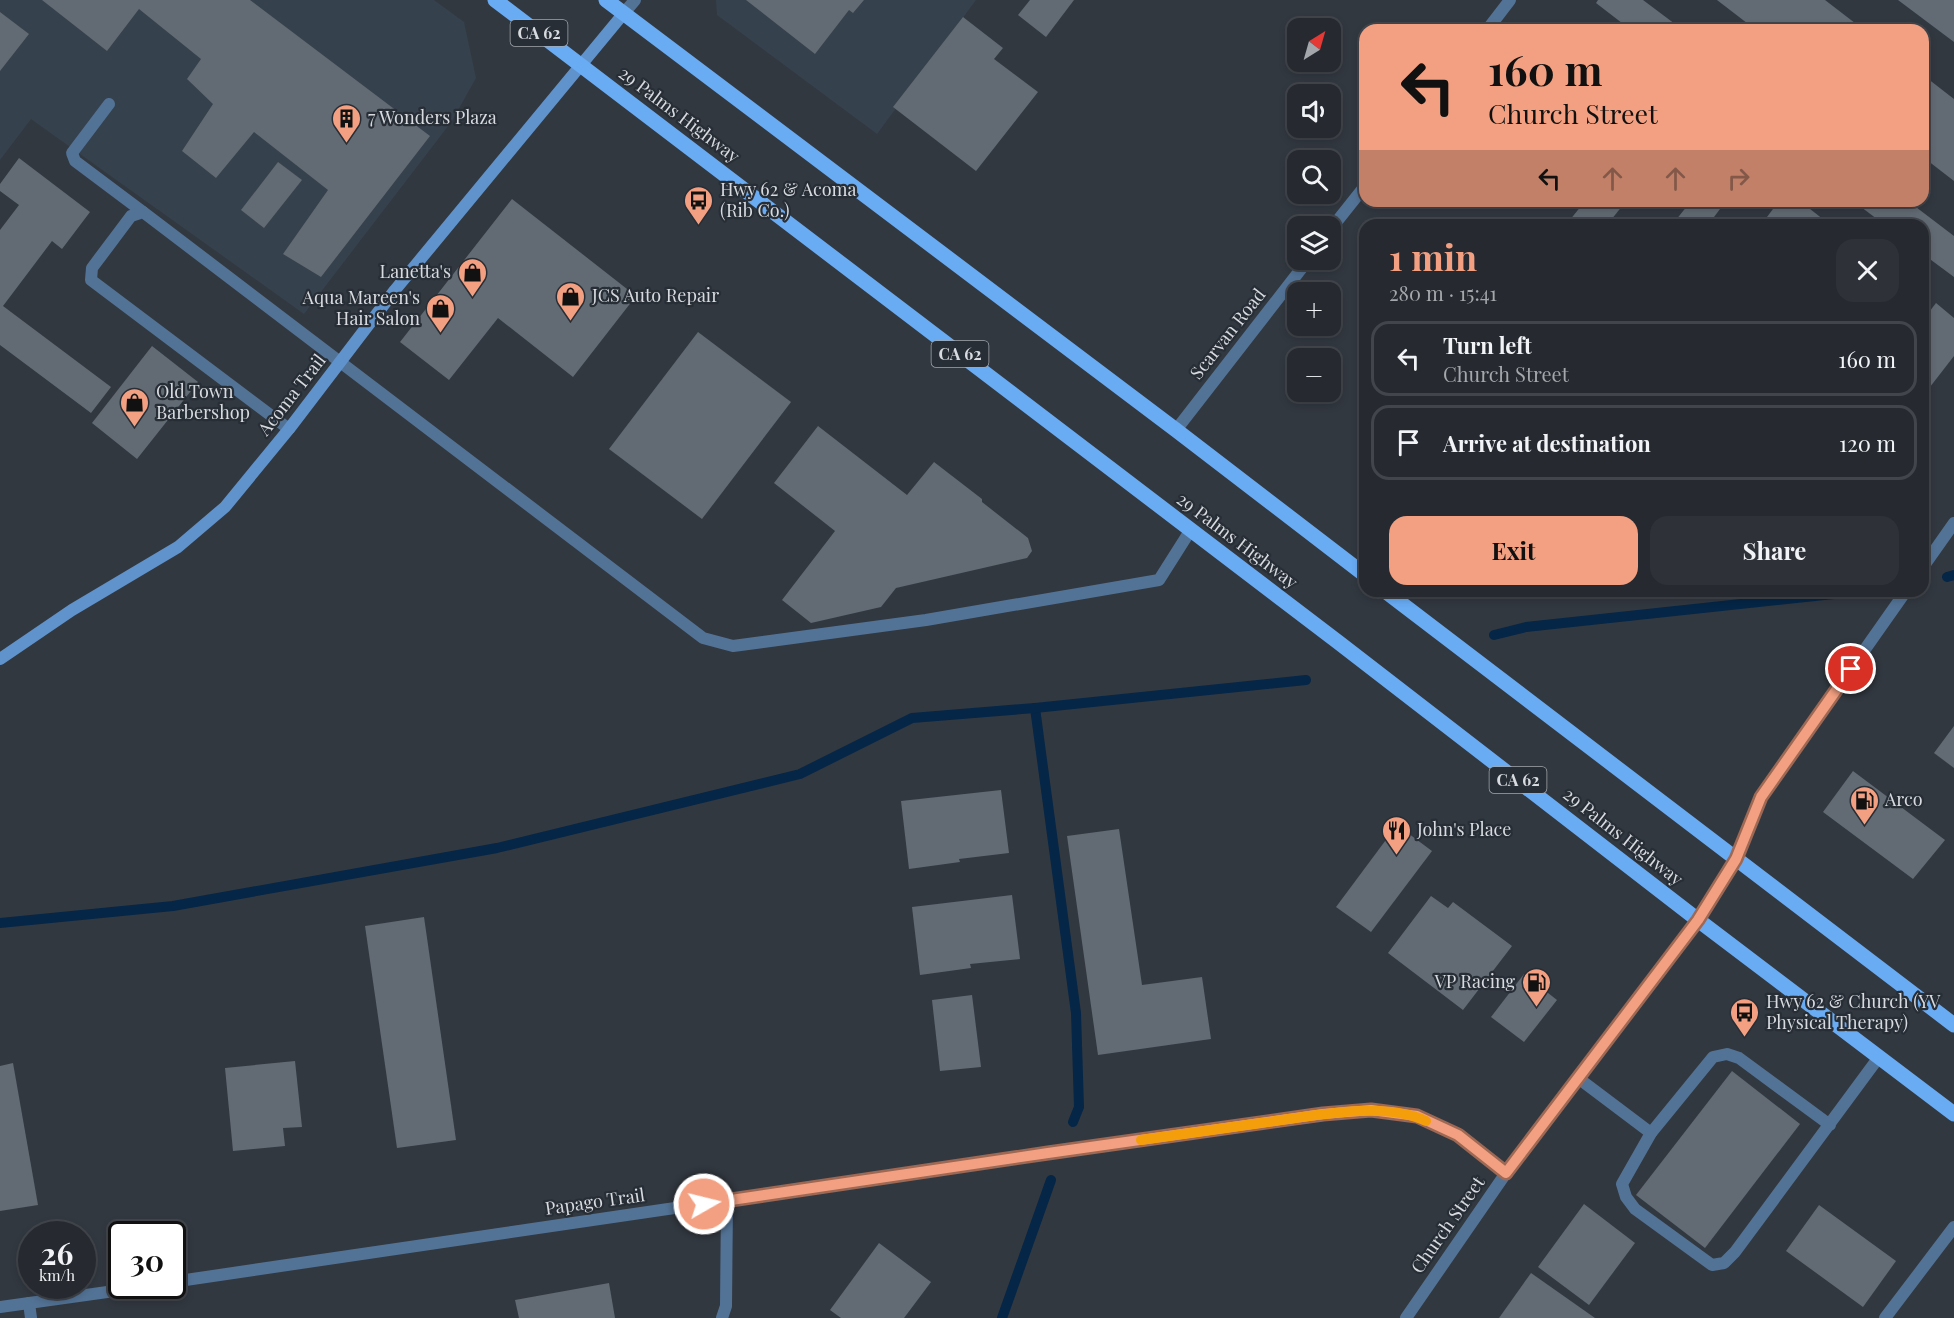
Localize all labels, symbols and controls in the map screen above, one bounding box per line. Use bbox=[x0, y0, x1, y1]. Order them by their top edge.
north arrow bbox=[1287, 18, 1341, 72]
map controls bbox=[1287, 18, 1341, 402]
road number: CA 62 bbox=[510, 20, 568, 46]
text: 160 m bbox=[1488, 41, 1603, 97]
icon: left bbox=[1389, 48, 1467, 126]
street label: 29 Palms Highway bbox=[614, 61, 745, 168]
button: sound bbox=[1287, 84, 1341, 138]
text: Church Street bbox=[1488, 95, 1658, 131]
building icon: 7 Wonders Plaza bbox=[331, 102, 363, 144]
place label: 7 Wonders Plaza bbox=[368, 105, 497, 129]
button: search bbox=[1287, 150, 1341, 204]
icon: left bbox=[1533, 162, 1566, 195]
icon: ahead bbox=[1596, 162, 1629, 195]
icon: ahead bbox=[1659, 162, 1692, 195]
icon: right bbox=[1722, 162, 1755, 195]
place label: Hwy 62 & Acoma (Rib Co.) bbox=[720, 177, 857, 222]
bus stop icon: Hwy 62 & Acoma (Rib Co.) bbox=[683, 184, 715, 226]
button: layers bbox=[1287, 216, 1341, 270]
text: 1 min bbox=[1389, 232, 1477, 280]
button: close bbox=[1836, 239, 1899, 302]
shop icon: Lanetta's bbox=[456, 256, 488, 298]
place label: Lanetta's bbox=[380, 259, 451, 283]
text: 280 m · 15:41 bbox=[1389, 279, 1497, 306]
shop icon: JCS Auto Repair bbox=[555, 280, 587, 322]
button: + bbox=[1287, 282, 1341, 336]
place label: JCS Auto Repair bbox=[591, 283, 719, 307]
street label: Scarvan Road bbox=[1184, 283, 1271, 384]
place label: Aqua Mareen's Hair Salon bbox=[302, 285, 420, 330]
shop icon: Aqua Mareen's Hair Salon bbox=[425, 292, 457, 334]
text: Turn left bbox=[1443, 330, 1532, 360]
road number: CA 62 bbox=[932, 341, 988, 367]
icon: left bbox=[1392, 342, 1425, 375]
text: 160 m bbox=[1838, 344, 1896, 374]
button: − bbox=[1287, 348, 1341, 402]
street label: Acoma Trail bbox=[251, 349, 331, 441]
text: Church Street bbox=[1443, 360, 1569, 387]
place label: Old Town Barbershop bbox=[156, 379, 250, 424]
shop icon: Old Town Barbershop bbox=[119, 386, 151, 428]
icon: arrive bbox=[1392, 426, 1425, 459]
text: Arrive at destination bbox=[1443, 428, 1651, 458]
text: 120 m bbox=[1839, 428, 1896, 458]
street label: 29 Palms Highway bbox=[1172, 487, 1303, 594]
button: Exit bbox=[1389, 516, 1638, 585]
button: Share bbox=[1650, 516, 1899, 585]
pin bbox=[1825, 643, 1876, 694]
icon: arrive bbox=[1834, 652, 1867, 685]
road number: CA 62 bbox=[1490, 767, 1546, 793]
street label: 29 Palms Highway bbox=[1559, 782, 1688, 891]
fuel station icon: Arco bbox=[1848, 784, 1880, 826]
place label: Arco bbox=[1884, 787, 1923, 811]
restaurant icon: John's Place bbox=[1380, 814, 1412, 856]
place label: John's Place bbox=[1416, 817, 1511, 841]
fuel station icon: VP Racing bbox=[1520, 966, 1552, 1008]
place label: VP Racing bbox=[1433, 969, 1515, 993]
place label: Hwy 62 & Church (YV Physical Therapy) bbox=[1766, 989, 1941, 1034]
bus stop icon: Hwy 62 & Church (YV Physical Therapy) bbox=[1729, 996, 1761, 1038]
street label: Church Street bbox=[1405, 1171, 1490, 1278]
position arrow bbox=[672, 1172, 736, 1236]
street label: Papago Trail bbox=[543, 1182, 646, 1220]
speed limit sign: 30 bbox=[108, 1221, 186, 1299]
text: 26 bbox=[41, 1233, 73, 1273]
text: km/h bbox=[39, 1265, 75, 1285]

